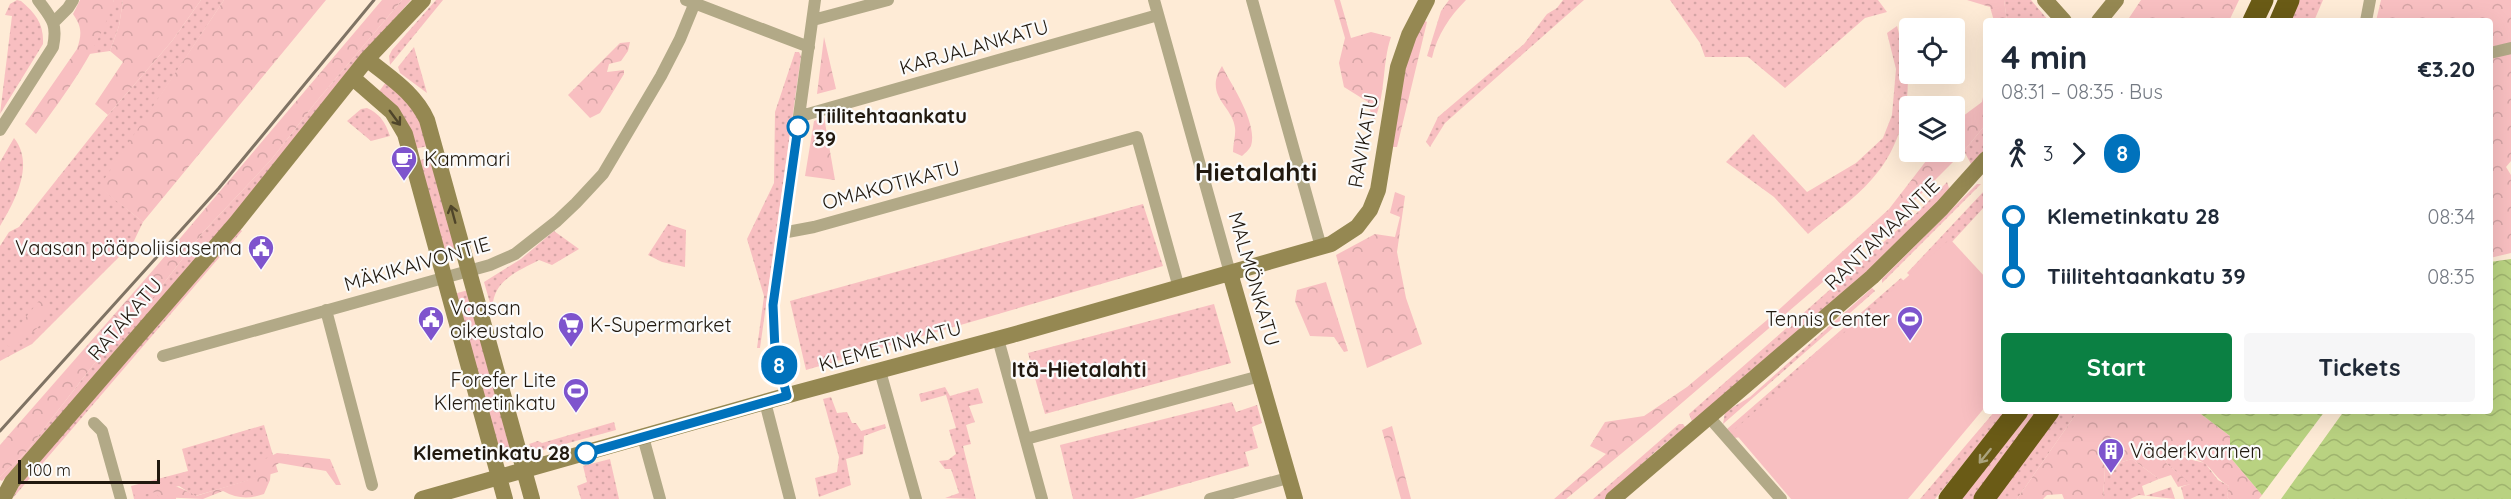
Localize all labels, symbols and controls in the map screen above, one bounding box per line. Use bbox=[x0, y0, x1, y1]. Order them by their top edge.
street label: KARJALANKATU bbox=[896, 13, 1051, 80]
map controls bbox=[1899, 18, 1965, 162]
button: locate bbox=[1899, 18, 1965, 84]
text: 4 min bbox=[2001, 36, 2088, 77]
text: €3.20 bbox=[2418, 55, 2475, 83]
text: 08:31 – 08:35 · Bus bbox=[2001, 79, 2163, 104]
street label: RAVIKATU bbox=[1342, 92, 1383, 190]
button: layers bbox=[1899, 96, 1965, 162]
place label: Tiilitehtaankatu 39 bbox=[814, 103, 967, 151]
one-way arrow bbox=[389, 110, 401, 126]
marker: Tiilitehtaankatu 39 bbox=[787, 116, 809, 138]
icon: walk bbox=[2001, 137, 2034, 170]
icon: forward bbox=[2062, 137, 2095, 170]
text: 8 bbox=[2116, 140, 2128, 166]
text: 3 bbox=[2043, 141, 2053, 166]
cafe icon: Kammari bbox=[389, 144, 419, 182]
place label: Kammari bbox=[424, 146, 510, 171]
street label: OMAKOTIKATU bbox=[819, 154, 962, 215]
district label: Hietalahti bbox=[1195, 155, 1317, 188]
street label: RANTAMAANTIE bbox=[1819, 172, 1944, 295]
text: Klemetinkatu 28 bbox=[2047, 202, 2220, 230]
text: 08:34 bbox=[2428, 204, 2475, 229]
one-way arrow bbox=[447, 205, 458, 224]
street label: MALMÖNKATU bbox=[1223, 209, 1286, 349]
street label: MÄKIKAIVONTIE bbox=[341, 231, 493, 296]
public building icon: Vaasan pääpoliisiasema bbox=[246, 233, 276, 271]
place label: Vaasan pääpoliisiasema bbox=[15, 235, 242, 260]
text: Tiilitehtaankatu 39 bbox=[2047, 262, 2246, 290]
text: 08:35 bbox=[2427, 264, 2475, 289]
street label: RATAKATU bbox=[82, 272, 167, 365]
place label: Vaasan oikeustalo bbox=[450, 295, 544, 343]
public building icon: Vaasan oikeustalo bbox=[416, 304, 446, 342]
sports icon: Tennis Center bbox=[1895, 304, 1925, 342]
place label: Tennis Center bbox=[1765, 306, 1890, 331]
supermarket icon: K-Supermarket bbox=[556, 310, 586, 348]
place label: K-Supermarket bbox=[590, 312, 732, 337]
street label: KLEMETINKATU bbox=[816, 314, 964, 377]
button: Start bbox=[2001, 333, 2232, 402]
button: Tickets bbox=[2244, 333, 2475, 402]
line badge: 8 bbox=[760, 346, 798, 385]
text: 8 bbox=[773, 352, 785, 378]
district label: Itä-Hietalahti bbox=[1012, 356, 1146, 382]
place label: Forefer Lite Klemetinkatu bbox=[434, 367, 556, 415]
sports icon: Forefer Lite Klemetinkatu bbox=[561, 376, 591, 414]
building icon: Väderkvarnen bbox=[2096, 436, 2126, 474]
place label: Väderkvarnen bbox=[2130, 438, 2262, 463]
place label: Klemetinkatu 28 bbox=[413, 440, 570, 465]
marker: Klemetinkatu 28 bbox=[575, 442, 597, 464]
one-way arrow bbox=[1978, 447, 1991, 463]
scale bar bbox=[18, 457, 160, 484]
text: 100 m bbox=[27, 460, 71, 480]

